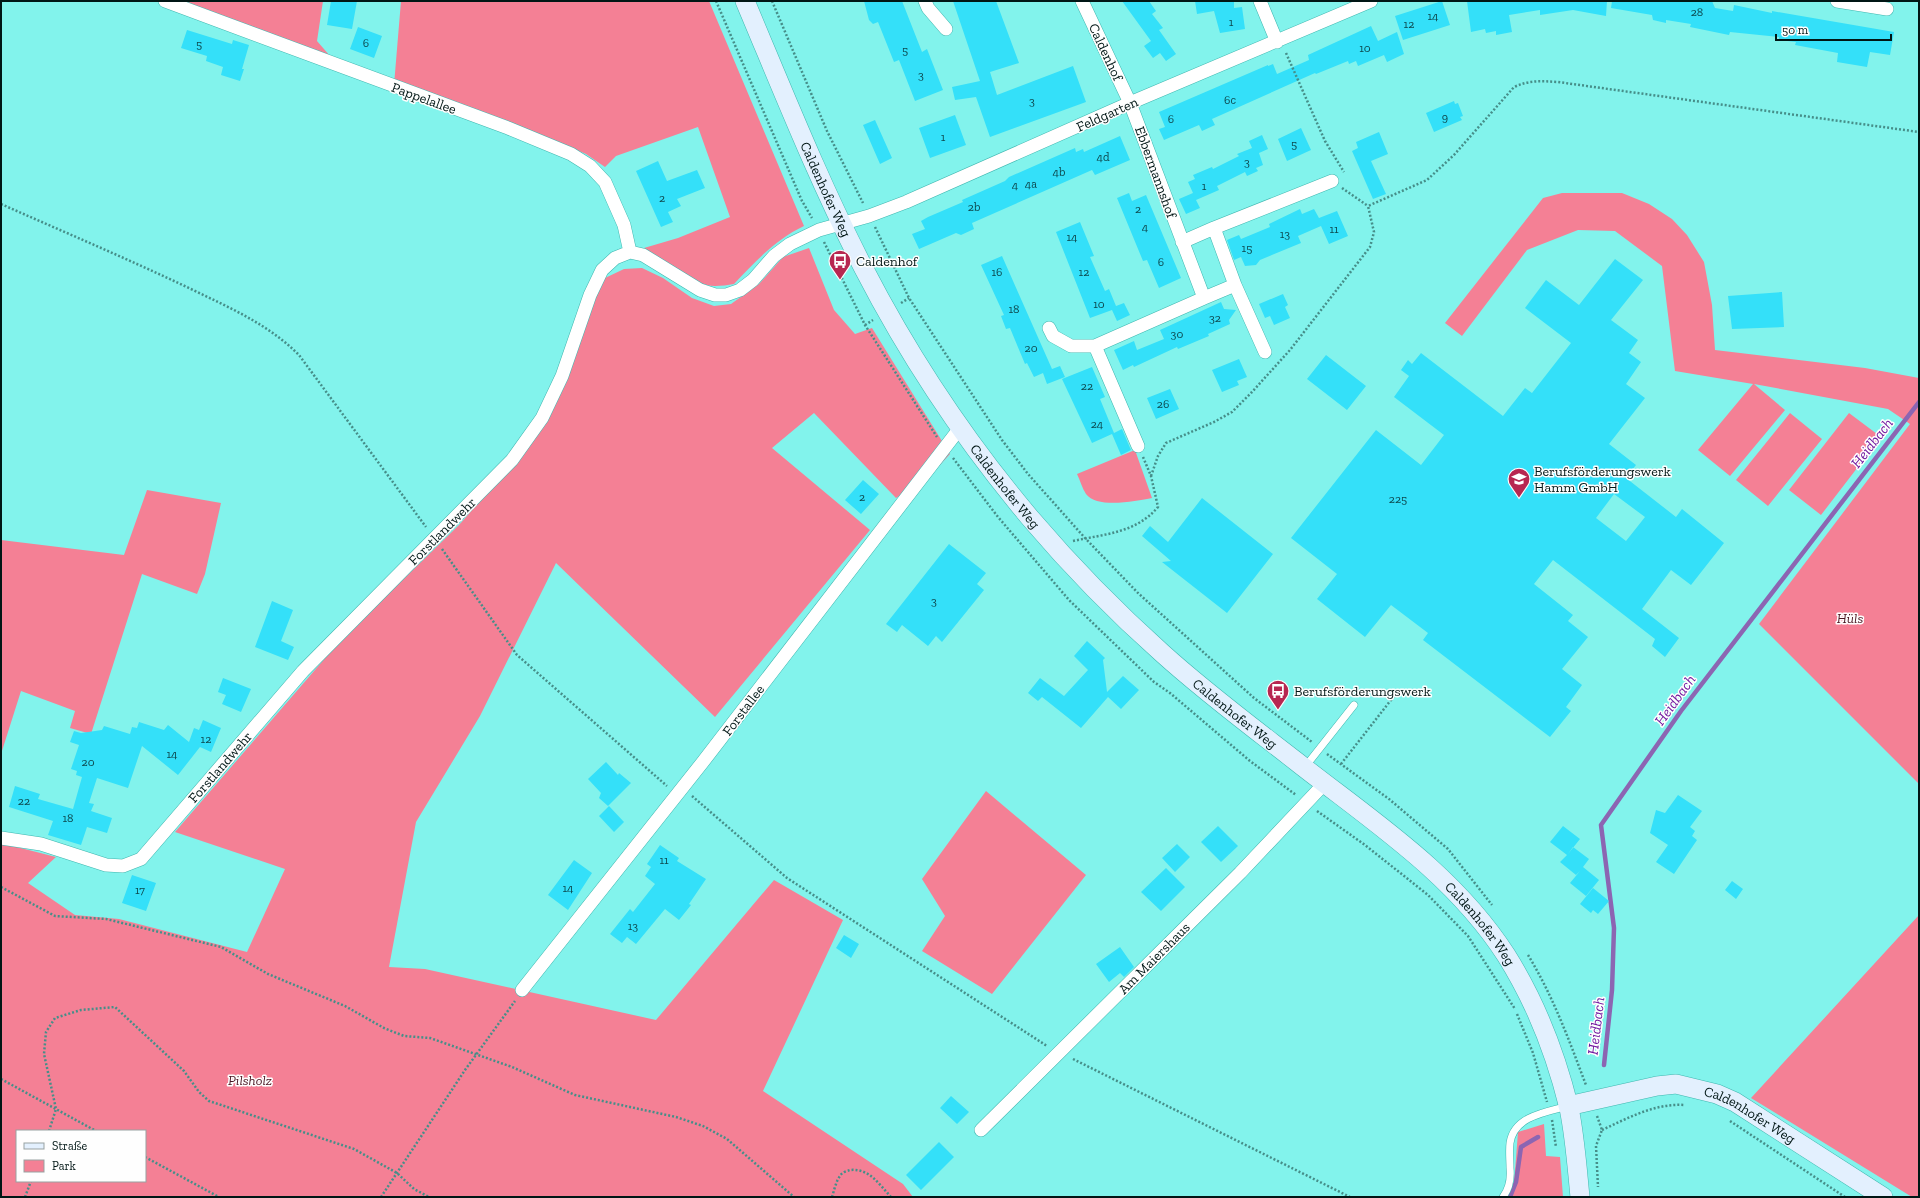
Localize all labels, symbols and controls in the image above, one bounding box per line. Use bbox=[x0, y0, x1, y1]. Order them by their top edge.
house number: 28 bbox=[1691, 5, 1703, 19]
house number: 14 bbox=[1427, 9, 1439, 23]
house number: 1 bbox=[1229, 15, 1234, 29]
scale bar bbox=[1776, 16, 1891, 42]
house number: 12 bbox=[1404, 17, 1414, 31]
street label: Caldenhof bbox=[1085, 21, 1127, 85]
text: 50 m bbox=[1782, 23, 1809, 37]
house number: 6 bbox=[363, 36, 369, 50]
house number: 5 bbox=[196, 37, 202, 51]
house number: 10 bbox=[1359, 41, 1371, 55]
house number: 5 bbox=[902, 43, 908, 57]
house number: 3 bbox=[918, 68, 924, 82]
street label: Pappelallee bbox=[389, 79, 459, 118]
street label: Feldgarten bbox=[1074, 93, 1141, 136]
house number: 6c bbox=[1224, 93, 1236, 107]
house number: 3 bbox=[1029, 94, 1035, 108]
house number: 9 bbox=[1442, 110, 1448, 124]
house number: 6 bbox=[1168, 112, 1174, 126]
street label: Ebbermannshof bbox=[1131, 124, 1180, 222]
house number: 1 bbox=[941, 130, 946, 144]
house number: 5 bbox=[1291, 137, 1297, 151]
street label: Caldenhofer Weg bbox=[796, 139, 855, 240]
house number: 4d bbox=[1096, 150, 1110, 164]
house number: 3 bbox=[1244, 155, 1250, 169]
house number: 4b bbox=[1053, 165, 1065, 179]
house number: 4a bbox=[1025, 177, 1037, 191]
house number: 4 bbox=[1012, 178, 1019, 192]
house number: 1 bbox=[1202, 179, 1207, 193]
house number: 2 bbox=[659, 191, 665, 205]
house number: 2b bbox=[968, 200, 980, 214]
house number: 2 bbox=[1135, 202, 1141, 216]
house number: 4 bbox=[1142, 220, 1149, 234]
house number: 11 bbox=[1329, 222, 1339, 236]
house number: 13 bbox=[1280, 227, 1290, 241]
house number: 14 bbox=[1066, 230, 1078, 244]
house number: 15 bbox=[1242, 241, 1252, 255]
bus stop icon: Caldenhof bbox=[827, 248, 853, 281]
place label: Caldenhof bbox=[856, 253, 919, 270]
house number: 6 bbox=[1158, 255, 1164, 269]
house number: 16 bbox=[992, 265, 1003, 279]
house number: 12 bbox=[1079, 265, 1089, 279]
house number: 10 bbox=[1093, 297, 1105, 311]
house number: 18 bbox=[1008, 302, 1020, 316]
house number: 32 bbox=[1209, 311, 1221, 325]
house number: 30 bbox=[1171, 327, 1183, 341]
house number: 20 bbox=[1024, 341, 1038, 355]
house number: 22 bbox=[1081, 379, 1093, 393]
house number: 26 bbox=[1157, 397, 1169, 411]
water label: Heidbach bbox=[1847, 414, 1897, 471]
house number: 24 bbox=[1091, 417, 1104, 431]
street label: Caldenhofer Weg bbox=[966, 441, 1044, 533]
place label: Berufsförderungswerk Hamm GmbH bbox=[1534, 463, 1672, 496]
school or university icon: Berufsförderungswerk Hamm GmbH bbox=[1506, 466, 1532, 499]
house number: 2 bbox=[859, 490, 865, 504]
house number: 225 bbox=[1389, 492, 1407, 506]
street label: Forstlandwehr bbox=[405, 494, 480, 569]
house number: 3 bbox=[931, 594, 937, 608]
park label: Hüls bbox=[1837, 610, 1863, 627]
water label: Heidbach bbox=[1651, 671, 1700, 729]
street label: Caldenhofer Weg bbox=[1189, 675, 1281, 753]
bus stop icon: Berufsförderungswerk bbox=[1265, 678, 1291, 711]
street label: Forstallee bbox=[719, 681, 768, 739]
place label: Berufsförderungswerk bbox=[1294, 683, 1432, 700]
street label: Forstlandwehr bbox=[185, 728, 256, 806]
house number: 12 bbox=[201, 732, 211, 746]
house number: 14 bbox=[166, 747, 178, 761]
house number: 20 bbox=[81, 755, 95, 769]
house number: 22 bbox=[18, 794, 30, 808]
house number: 18 bbox=[62, 811, 74, 825]
house number: 11 bbox=[659, 853, 669, 867]
street label: Caldenhofer Weg bbox=[1441, 878, 1519, 969]
house number: 14 bbox=[562, 881, 574, 895]
house number: 17 bbox=[135, 883, 145, 897]
house number: 13 bbox=[628, 919, 638, 933]
street label: Am Maiershaus bbox=[1115, 919, 1194, 998]
water label: Heidbach bbox=[1584, 996, 1609, 1056]
park label: Pilsholz bbox=[228, 1072, 272, 1089]
street label: Caldenhofer Weg bbox=[1702, 1083, 1799, 1148]
legend bbox=[16, 1130, 146, 1182]
text: Straße bbox=[52, 1139, 88, 1153]
text: Park bbox=[52, 1159, 77, 1173]

